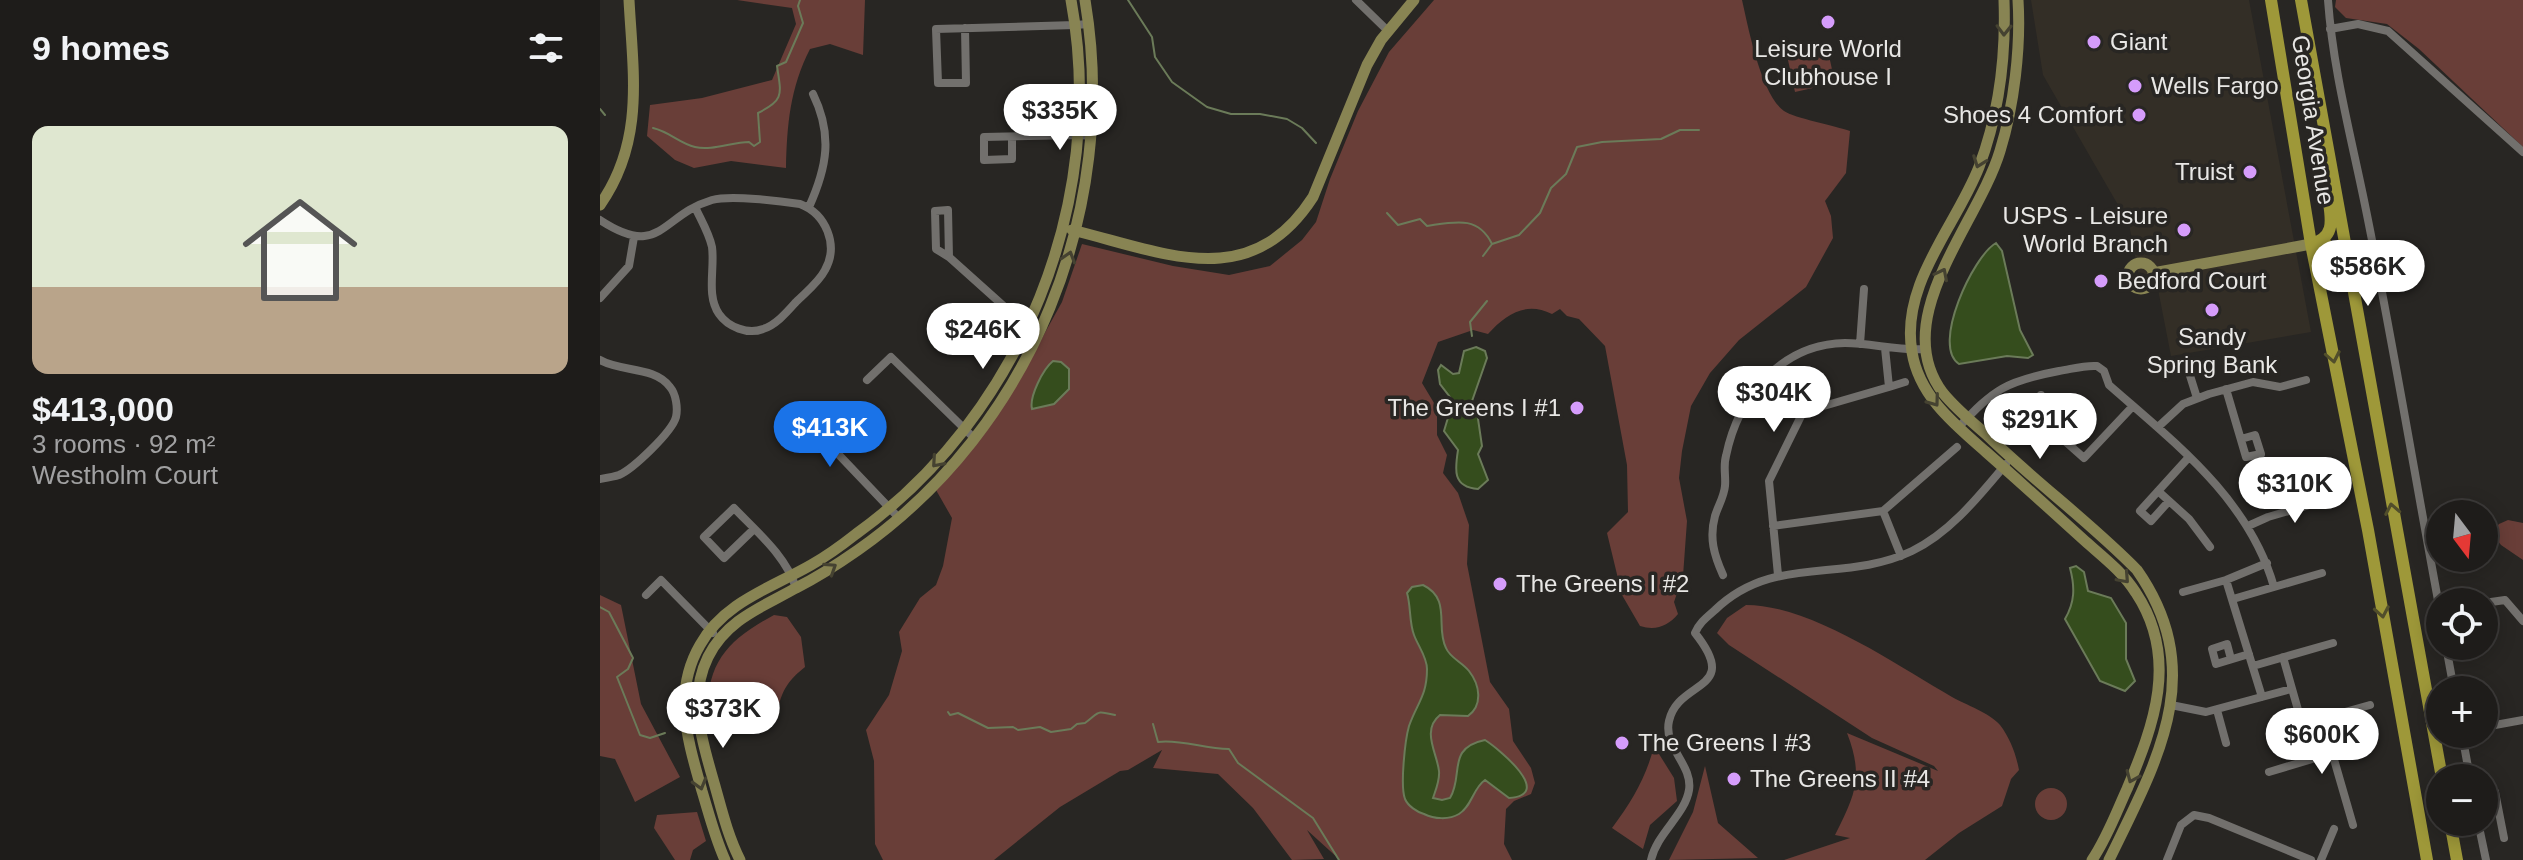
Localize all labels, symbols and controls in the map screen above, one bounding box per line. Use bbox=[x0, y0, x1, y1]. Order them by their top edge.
marker: Leisure World Clubhouse I bbox=[1819, 13, 1837, 31]
one-way arrow bbox=[1995, 24, 2013, 36]
icon: filters bbox=[524, 26, 568, 70]
place label: Giant bbox=[2110, 28, 2168, 55]
text: 9 homes bbox=[32, 29, 170, 67]
marker: Giant bbox=[2085, 33, 2103, 51]
street label: Georgia Avenue bbox=[2287, 33, 2340, 207]
place label: Leisure World Clubhouse I bbox=[1754, 35, 1902, 90]
place label: Wells Fargo bbox=[2151, 72, 2279, 99]
marker: Wells Fargo bbox=[2126, 77, 2144, 95]
pin: $335K bbox=[1004, 84, 1116, 152]
text: $335K bbox=[1022, 95, 1098, 125]
place label: Shoes 4 Comfort bbox=[1943, 101, 2123, 128]
marker: Shoes 4 Comfort bbox=[2130, 106, 2148, 124]
one-way arrow bbox=[1973, 154, 1989, 168]
place label: Truist bbox=[2175, 158, 2234, 185]
marker: Truist bbox=[2241, 163, 2259, 181]
icon: home bbox=[228, 178, 372, 322]
place label: USPS - Leisure World Branch bbox=[2003, 202, 2168, 257]
marker: USPS - Leisure World Branch bbox=[2175, 221, 2193, 239]
pin: $586K bbox=[2312, 240, 2424, 308]
one-way arrow bbox=[1059, 250, 1075, 264]
text: $586K bbox=[2330, 251, 2406, 281]
one-way arrow bbox=[1932, 267, 1948, 282]
place label: Bedford Court bbox=[2117, 267, 2267, 294]
marker: Bedford Court bbox=[2092, 272, 2110, 290]
marker: Sandy Spring Bank bbox=[2203, 301, 2221, 319]
pin: $246K bbox=[927, 303, 1039, 371]
text: $246K bbox=[945, 314, 1021, 344]
place label: Sandy Spring Bank bbox=[2147, 323, 2278, 378]
one-way arrow bbox=[2324, 350, 2341, 363]
pin: $304K bbox=[1718, 366, 1830, 434]
text: $304K bbox=[1736, 377, 1812, 407]
text: $413,000 bbox=[32, 390, 174, 428]
one-way arrow bbox=[1925, 392, 1939, 407]
pin: $291K bbox=[1984, 393, 2096, 461]
place label: The Greens I #1 bbox=[1388, 394, 1561, 421]
marker: The Greens I #1 bbox=[1568, 399, 1586, 417]
pin: $413K bbox=[774, 401, 886, 469]
text: $291K bbox=[2002, 404, 2078, 434]
text: $413K bbox=[792, 412, 868, 442]
text: 3 rooms · 92 m² bbox=[32, 429, 216, 459]
one-way arrow bbox=[932, 452, 947, 467]
pin: $310K bbox=[2239, 457, 2351, 525]
text: Westholm Court bbox=[32, 460, 218, 490]
text: $310K bbox=[2257, 468, 2333, 498]
north arrow bbox=[2426, 500, 2498, 572]
map controls bbox=[2426, 500, 2498, 836]
one-way arrow bbox=[2385, 502, 2402, 515]
one-way arrow bbox=[823, 562, 837, 577]
one-way arrow bbox=[2114, 569, 2129, 584]
place label: The Greens I #2 bbox=[1516, 570, 1689, 597]
marker: The Greens I #2 bbox=[1491, 575, 1509, 593]
button: locate bbox=[2426, 588, 2498, 660]
one-way arrow bbox=[2373, 605, 2390, 619]
button: + bbox=[2426, 676, 2498, 748]
pin: $373K bbox=[667, 682, 779, 750]
text: $373K bbox=[685, 693, 761, 723]
pin: $600K bbox=[2266, 708, 2378, 776]
text: $600K bbox=[2284, 719, 2360, 749]
place label: The Greens I #3 bbox=[1638, 729, 1811, 756]
marker: The Greens I #3 bbox=[1613, 734, 1631, 752]
button: − bbox=[2426, 764, 2498, 836]
place label: The Greens II #4 bbox=[1750, 765, 1930, 792]
one-way arrow bbox=[2125, 769, 2141, 783]
marker: The Greens II #4 bbox=[1725, 770, 1743, 788]
one-way arrow bbox=[691, 776, 707, 790]

